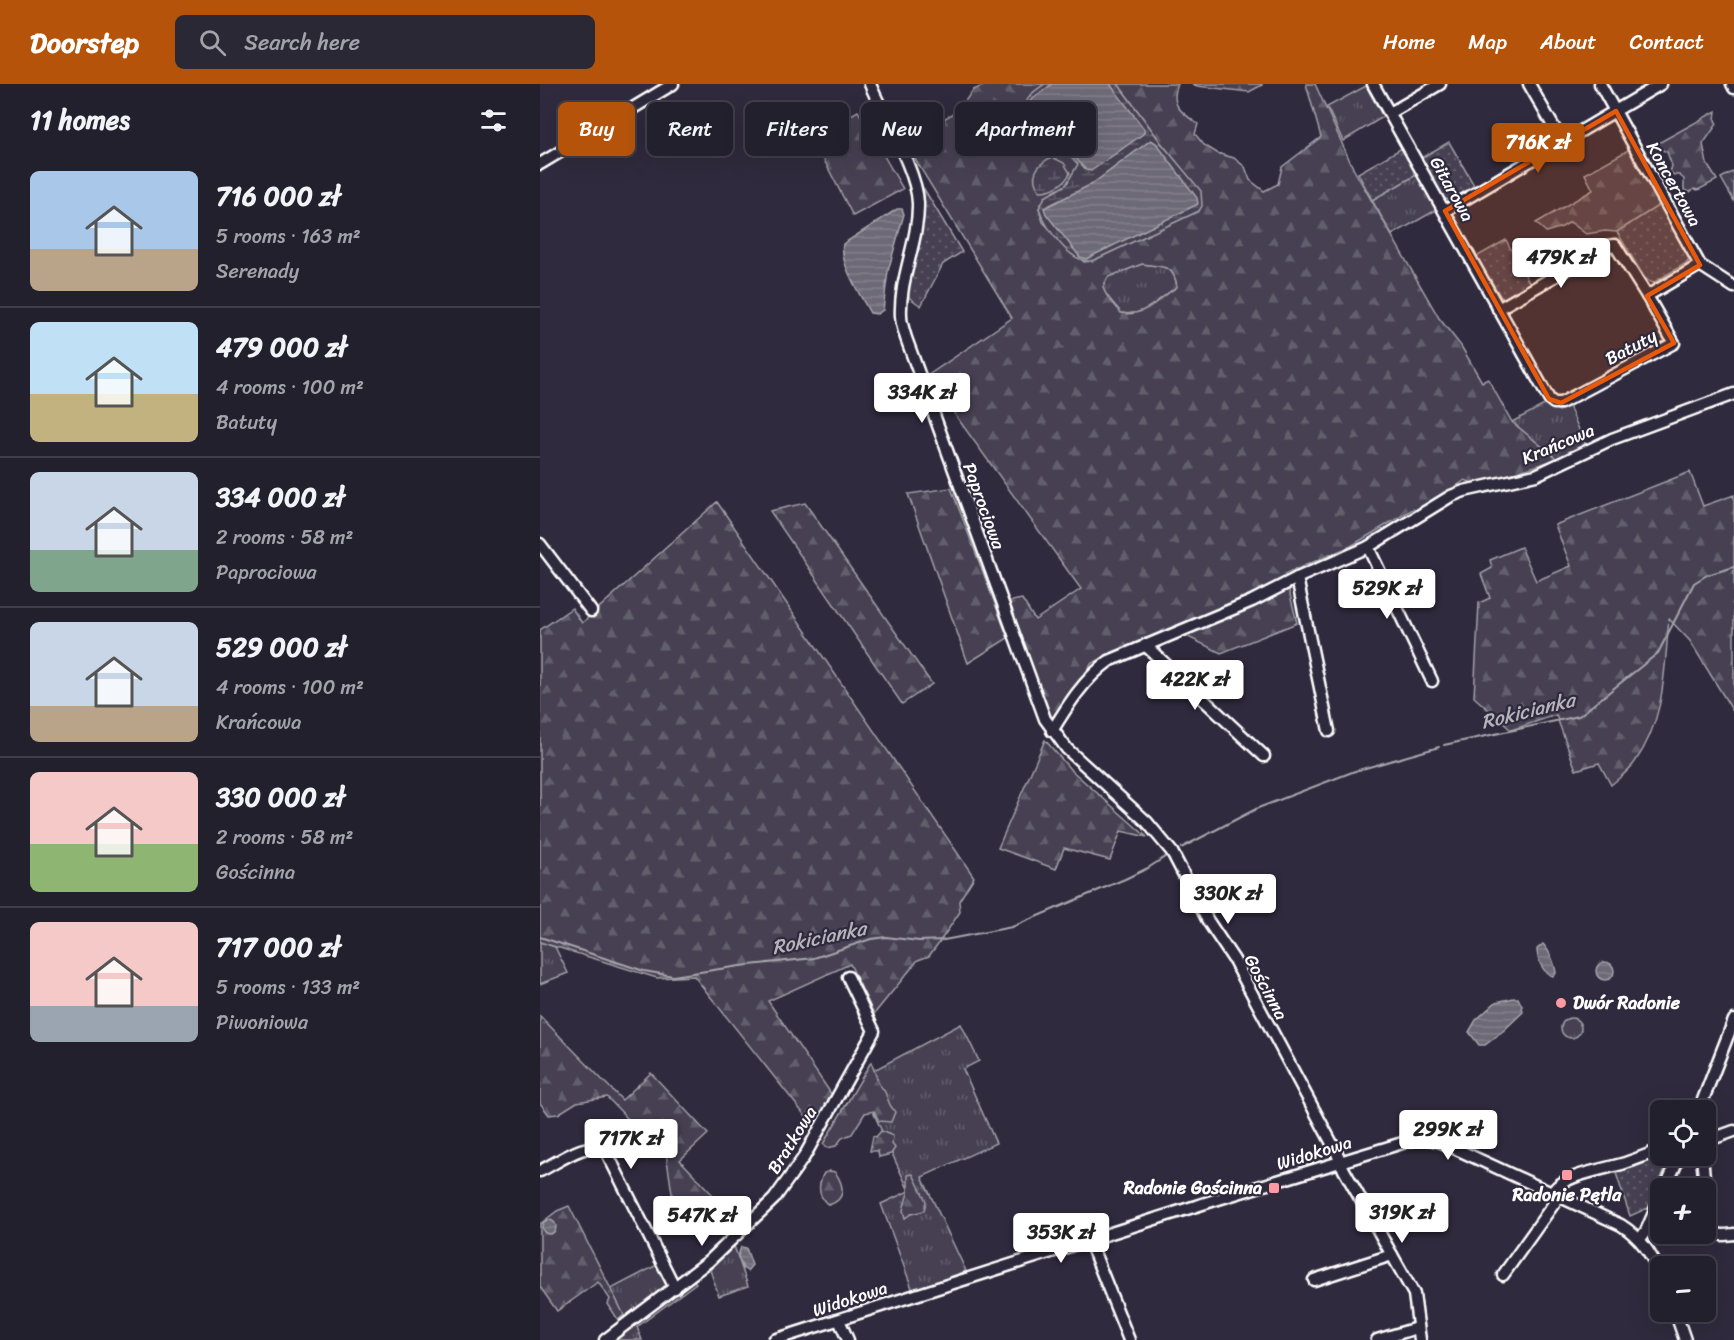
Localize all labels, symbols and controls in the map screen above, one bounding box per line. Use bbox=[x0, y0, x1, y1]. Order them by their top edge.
search box bbox=[175, 15, 595, 69]
text: Doorstep bbox=[30, 18, 139, 67]
text: Search here bbox=[244, 23, 360, 62]
text: Home bbox=[1383, 23, 1435, 61]
text: Map bbox=[1468, 23, 1507, 61]
text: About bbox=[1540, 23, 1597, 61]
text: Contact bbox=[1630, 23, 1704, 61]
icon: search bbox=[196, 26, 229, 59]
text: 11 homes bbox=[30, 97, 130, 143]
chip: Buy bbox=[558, 102, 635, 156]
chip: Rent bbox=[647, 102, 733, 156]
chip: Filters bbox=[745, 102, 849, 156]
chip: New bbox=[861, 102, 943, 156]
chip: Apartment bbox=[955, 102, 1096, 156]
icon: filters bbox=[477, 104, 510, 137]
pin: 716K zł bbox=[1483, 123, 1593, 174]
text: 716K zł bbox=[1506, 125, 1570, 160]
street label: Koncertowa bbox=[1637, 135, 1711, 233]
street label: Gitarowa bbox=[1421, 150, 1483, 228]
text: 716 000 zł bbox=[216, 173, 340, 219]
icon: home bbox=[78, 195, 150, 267]
text: 5 rooms · 163 m² bbox=[216, 219, 361, 254]
pin: 479K zł bbox=[1506, 238, 1616, 289]
text: 479K zł bbox=[1526, 240, 1596, 275]
text: Serenady bbox=[216, 254, 299, 289]
street label: Batuty bbox=[1599, 320, 1663, 374]
text: 479 000 zł bbox=[216, 324, 347, 370]
icon: home bbox=[78, 346, 150, 418]
text: 4 rooms · 100 m² bbox=[216, 370, 364, 405]
pin: 334K zł bbox=[867, 373, 977, 424]
text: 334K zł bbox=[888, 375, 956, 410]
text: Batuty bbox=[216, 405, 277, 440]
street label: Krańcowa bbox=[1516, 414, 1600, 474]
street label: Paprociowa bbox=[953, 458, 1015, 555]
text: 334 000 zł bbox=[216, 474, 344, 520]
icon: home bbox=[78, 496, 150, 568]
text: 2 rooms · 58 m² bbox=[216, 520, 353, 555]
text: Paprociowa bbox=[216, 555, 317, 590]
pin: 529K zł bbox=[1332, 569, 1442, 620]
text: 529K zł bbox=[1352, 571, 1422, 606]
text: 529 000 zł bbox=[216, 624, 347, 670]
icon: home bbox=[78, 646, 150, 718]
pin: 422K zł bbox=[1140, 660, 1250, 711]
text: 422K zł bbox=[1161, 662, 1229, 697]
text: 4 rooms · 100 m² bbox=[216, 670, 364, 705]
water label: Rokicianka bbox=[1477, 682, 1581, 740]
text: Krańcowa bbox=[216, 705, 301, 740]
text: 330 000 zł bbox=[216, 774, 345, 820]
icon: home bbox=[78, 796, 150, 868]
text: 2 rooms · 58 m² bbox=[216, 820, 353, 855]
text: Gościnna bbox=[216, 855, 295, 890]
pin: 330K zł bbox=[1173, 874, 1283, 925]
text: 330K zł bbox=[1194, 876, 1262, 911]
water label: Rokicianka bbox=[769, 910, 872, 965]
text: 717 000 zł bbox=[216, 924, 341, 970]
icon: home bbox=[78, 946, 150, 1018]
street label: Gościnna bbox=[1235, 948, 1297, 1026]
text: 5 rooms · 133 m² bbox=[216, 970, 360, 1005]
place label: Dwór Radonie bbox=[1573, 987, 1681, 1019]
marker: Dwór Radonie bbox=[1554, 996, 1568, 1010]
text: Piwoniowa bbox=[216, 1005, 308, 1040]
street label: Bratkowa bbox=[758, 1099, 826, 1181]
map controls bbox=[1650, 1100, 1716, 1322]
button: locate bbox=[1650, 1100, 1716, 1166]
pin: 299K zł bbox=[1393, 1110, 1503, 1161]
text: 299K zł bbox=[1413, 1112, 1483, 1147]
pin: 717K zł bbox=[576, 1119, 686, 1170]
text: 717K zł bbox=[599, 1121, 663, 1156]
street label: Widokowa bbox=[1272, 1126, 1356, 1180]
marker: Radonie Pętla bbox=[1560, 1168, 1574, 1182]
place label: Radonie Gościnna bbox=[1123, 1172, 1262, 1204]
button: + bbox=[1650, 1178, 1716, 1244]
place label: Radonie Pętla bbox=[1512, 1179, 1622, 1211]
marker: Radonie Gościnna bbox=[1267, 1181, 1281, 1195]
pin: 319K zł bbox=[1347, 1193, 1457, 1244]
text: 319K zł bbox=[1369, 1195, 1435, 1230]
pin: 547K zł bbox=[647, 1196, 757, 1247]
text: 547K zł bbox=[667, 1198, 737, 1233]
pin: 353K zł bbox=[1006, 1213, 1116, 1264]
text: 353K zł bbox=[1027, 1215, 1095, 1250]
button: − bbox=[1650, 1256, 1716, 1322]
street label: Widokowa bbox=[808, 1272, 892, 1326]

